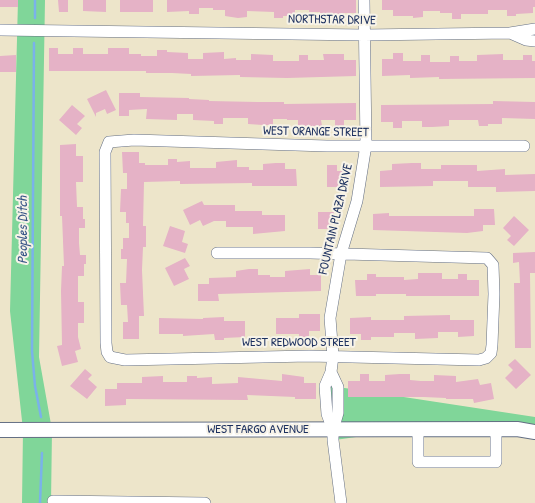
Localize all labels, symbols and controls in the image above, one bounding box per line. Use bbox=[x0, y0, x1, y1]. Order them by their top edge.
street label: NORTHSTAR DRIVE bbox=[288, 11, 376, 29]
street label: WEST ORANGE STREET bbox=[263, 123, 369, 141]
street label: FOUNTAIN PLAZA DRIVE bbox=[316, 162, 356, 276]
water label: Peoples Ditch bbox=[15, 196, 31, 264]
street label: WEST REDWOOD STREET bbox=[242, 335, 356, 351]
street label: WEST FARGO AVENUE bbox=[207, 422, 309, 438]

